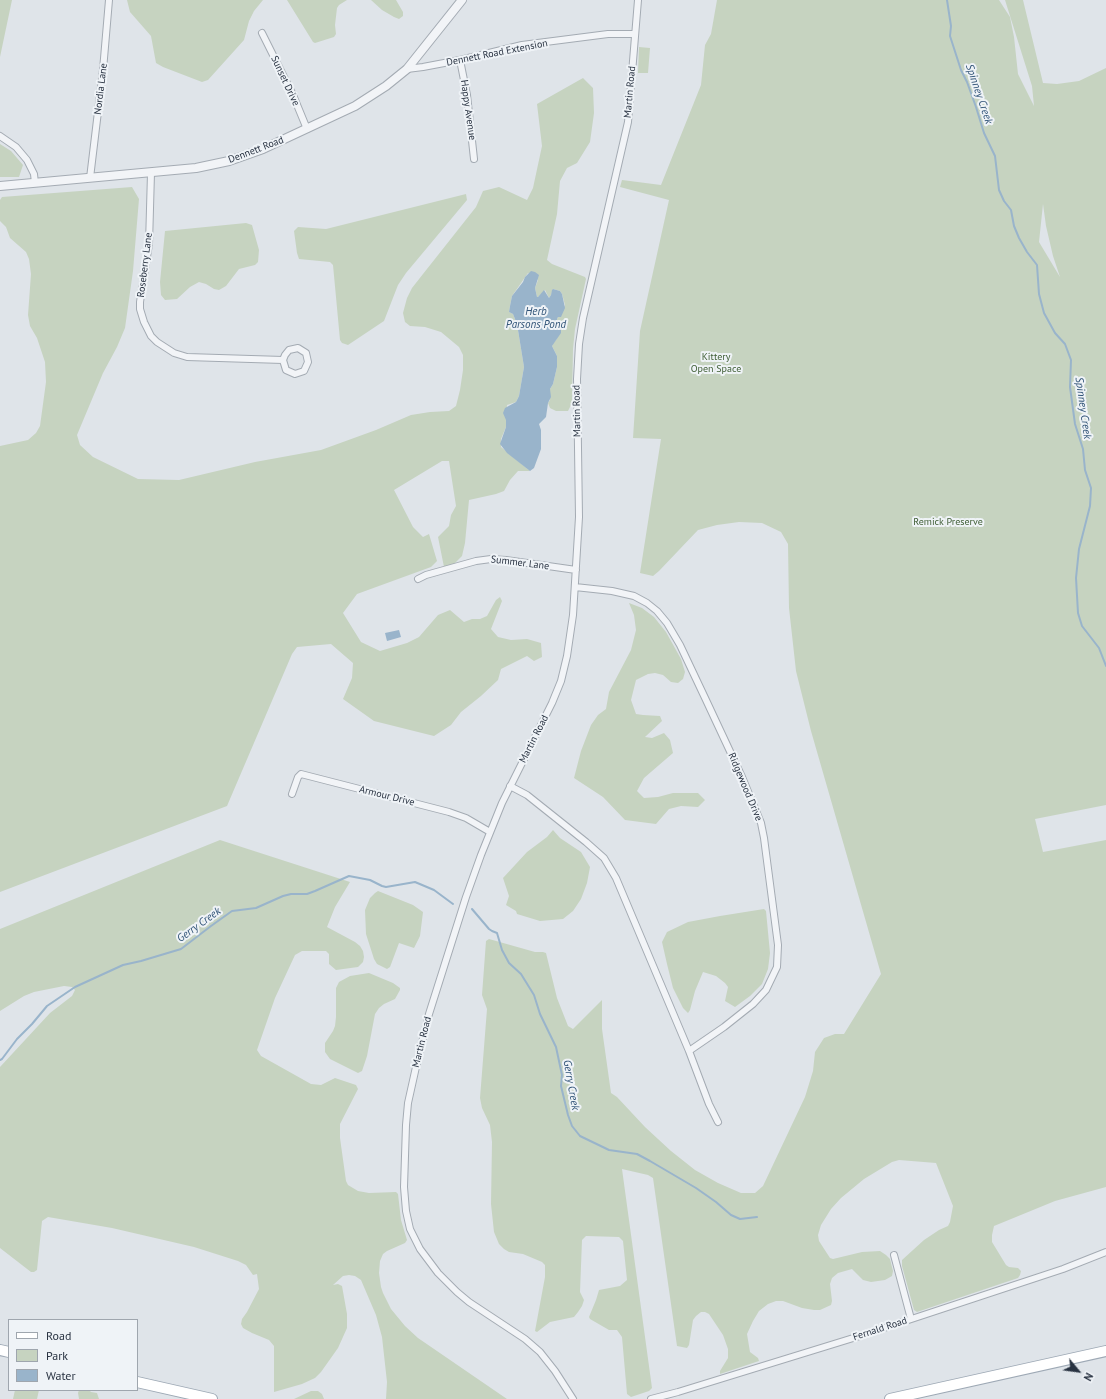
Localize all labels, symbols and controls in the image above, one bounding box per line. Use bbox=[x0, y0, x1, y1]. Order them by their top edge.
street label: Dennett Road Extension bbox=[445, 37, 549, 69]
street label: Sunset Drive bbox=[268, 54, 302, 108]
water label: Spinney Creek bbox=[963, 62, 995, 126]
street label: Nordia Lane bbox=[92, 63, 110, 115]
street label: Martin Road bbox=[622, 66, 638, 118]
street label: Happy Avenue bbox=[458, 79, 478, 141]
street label: Dennett Road bbox=[227, 134, 285, 166]
street label: Roseberry Lane bbox=[135, 232, 155, 298]
water label: Herb Parsons Pond bbox=[506, 305, 566, 331]
park label: Kittery Open Space bbox=[691, 351, 741, 374]
water label: Spinney Creek bbox=[1072, 376, 1094, 440]
street label: Martin Road bbox=[571, 385, 583, 437]
park label: Remick Preserve bbox=[913, 516, 983, 528]
street label: Summer Lane bbox=[490, 553, 550, 573]
street label: Martin Road bbox=[517, 713, 551, 765]
street label: Ridgewood Drive bbox=[725, 751, 765, 823]
street label: Armour Drive bbox=[358, 783, 416, 809]
water label: Gerry Creek bbox=[175, 905, 223, 945]
street label: Martin Road bbox=[410, 1015, 434, 1069]
water label: Gerry Creek bbox=[560, 1059, 582, 1111]
street label: Fernald Road bbox=[851, 1315, 909, 1343]
legend bbox=[8, 1319, 138, 1391]
text: Road bbox=[46, 1328, 71, 1343]
text: Park bbox=[46, 1348, 68, 1363]
north arrow bbox=[1058, 1351, 1098, 1391]
text: Water bbox=[46, 1368, 76, 1383]
text: N bbox=[1081, 1370, 1096, 1383]

